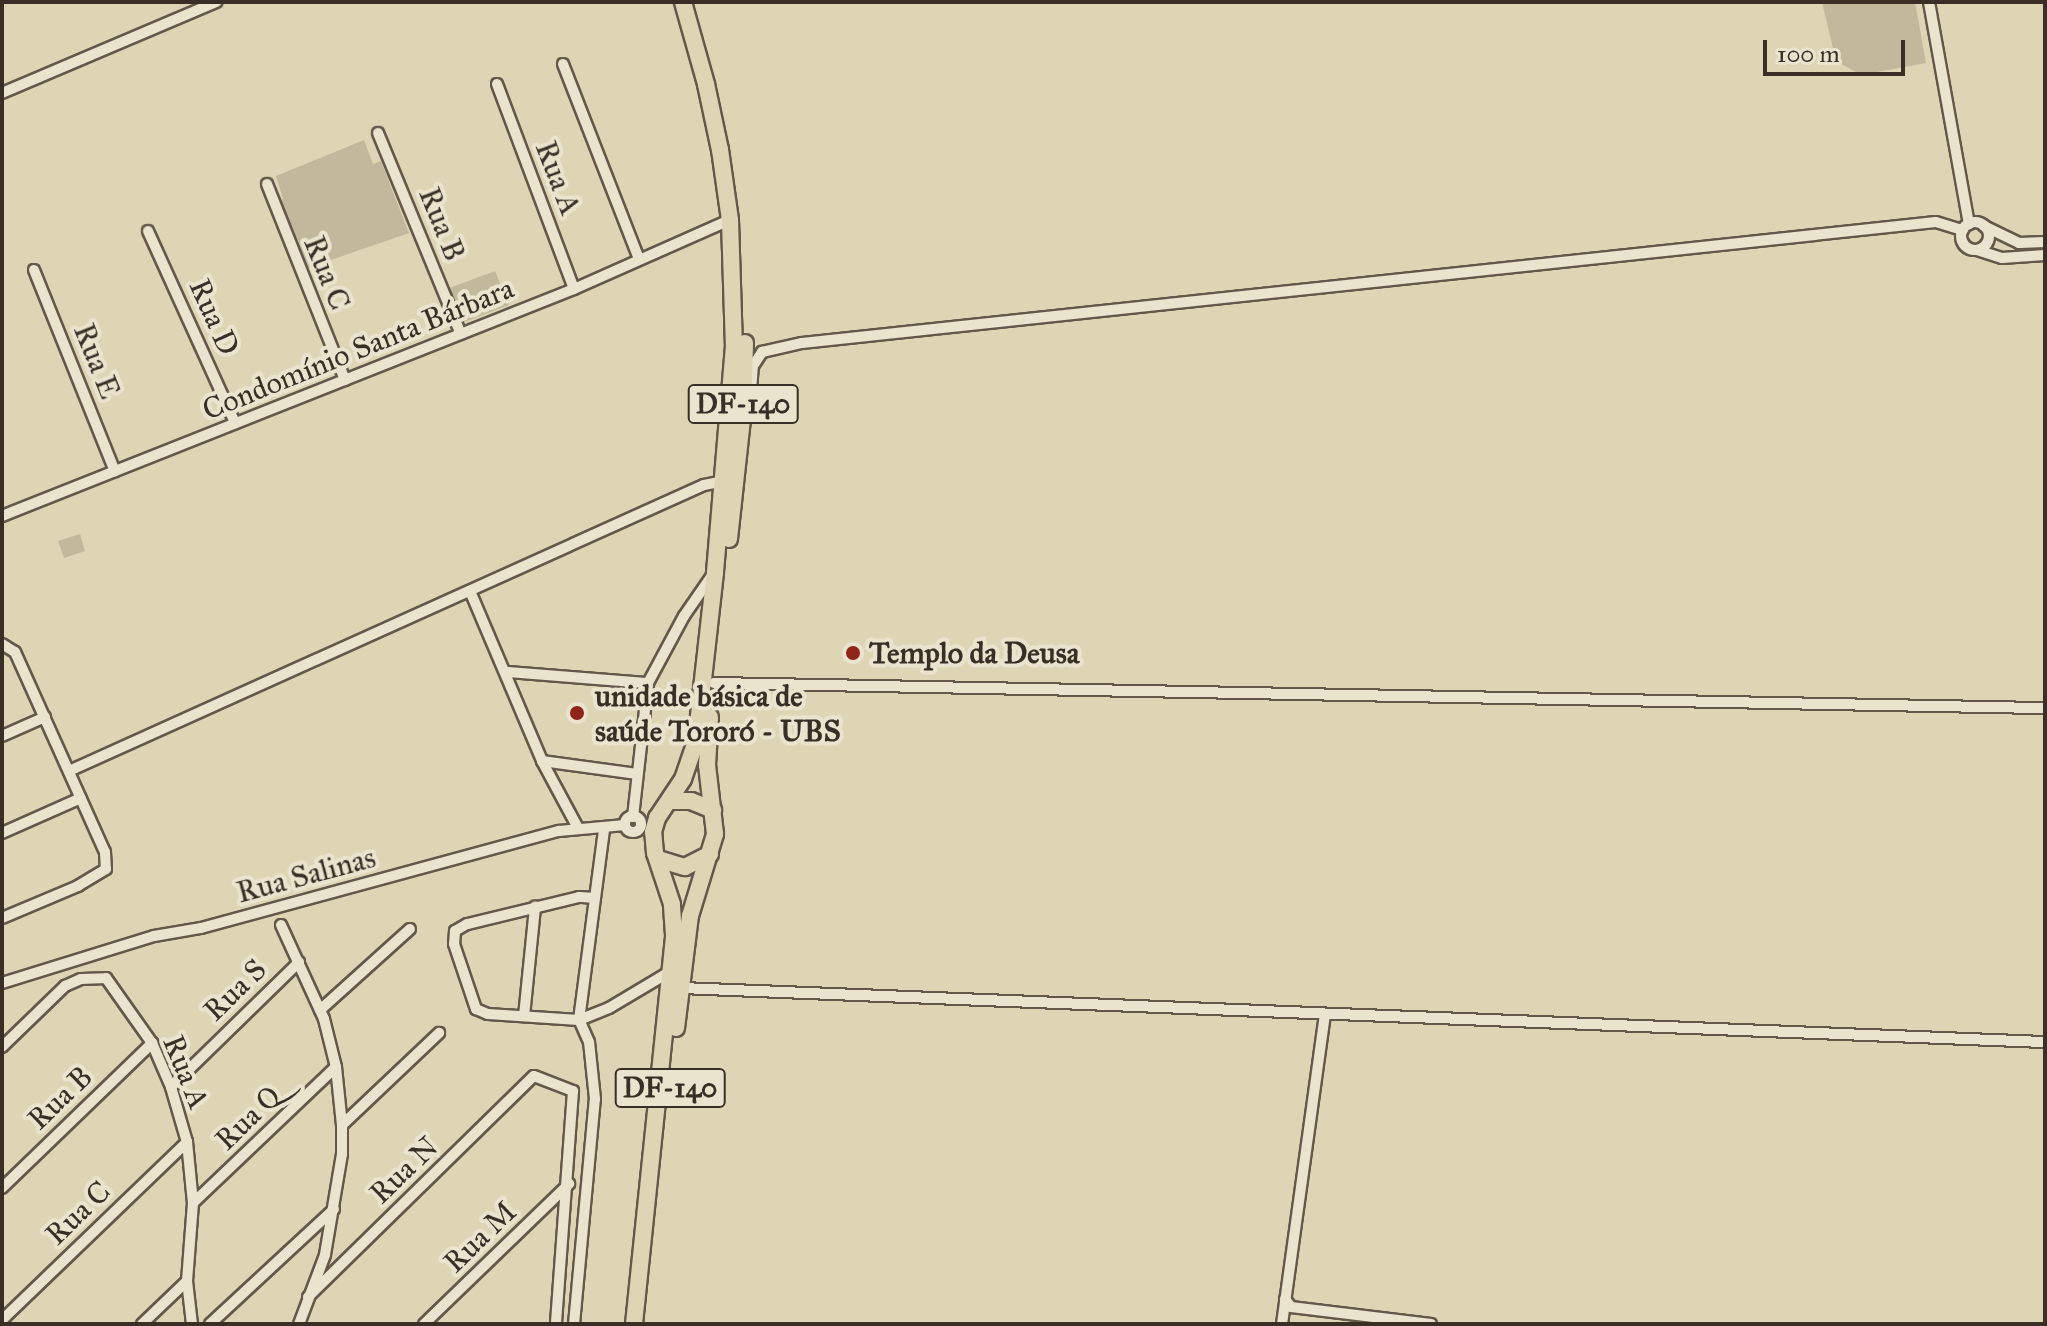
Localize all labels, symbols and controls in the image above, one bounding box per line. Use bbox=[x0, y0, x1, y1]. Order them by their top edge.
scale bar bbox=[1767, 24, 1909, 74]
text: 100 m bbox=[1777, 39, 1840, 69]
street label: Rua A bbox=[528, 136, 588, 220]
street label: Rua B bbox=[411, 182, 473, 266]
street label: Rua C bbox=[296, 231, 358, 315]
street label: Condomínio Santa Bárbara bbox=[197, 270, 519, 428]
street label: Rua D bbox=[181, 273, 247, 361]
street label: Rua E bbox=[66, 318, 128, 404]
road number: DF-140 bbox=[687, 380, 799, 428]
place label: Templo da Deusa bbox=[869, 635, 1079, 671]
marker: Templo da Deusa bbox=[844, 644, 862, 662]
place label: unidade básica de saúde Tororó - UBS bbox=[595, 678, 841, 748]
marker: unidade básica de saúde Tororó - UBS bbox=[566, 702, 588, 724]
street label: Rua Salinas bbox=[233, 839, 379, 911]
street label: Rua S bbox=[196, 952, 274, 1028]
street label: Rua A bbox=[155, 1030, 217, 1114]
street label: Rua B bbox=[20, 1059, 100, 1137]
road number: DF-140 bbox=[614, 1064, 726, 1112]
street label: Rua Q bbox=[208, 1078, 288, 1158]
street label: Rua N bbox=[362, 1129, 446, 1211]
street label: Rua C bbox=[38, 1174, 118, 1252]
street label: Rua M bbox=[436, 1194, 524, 1280]

